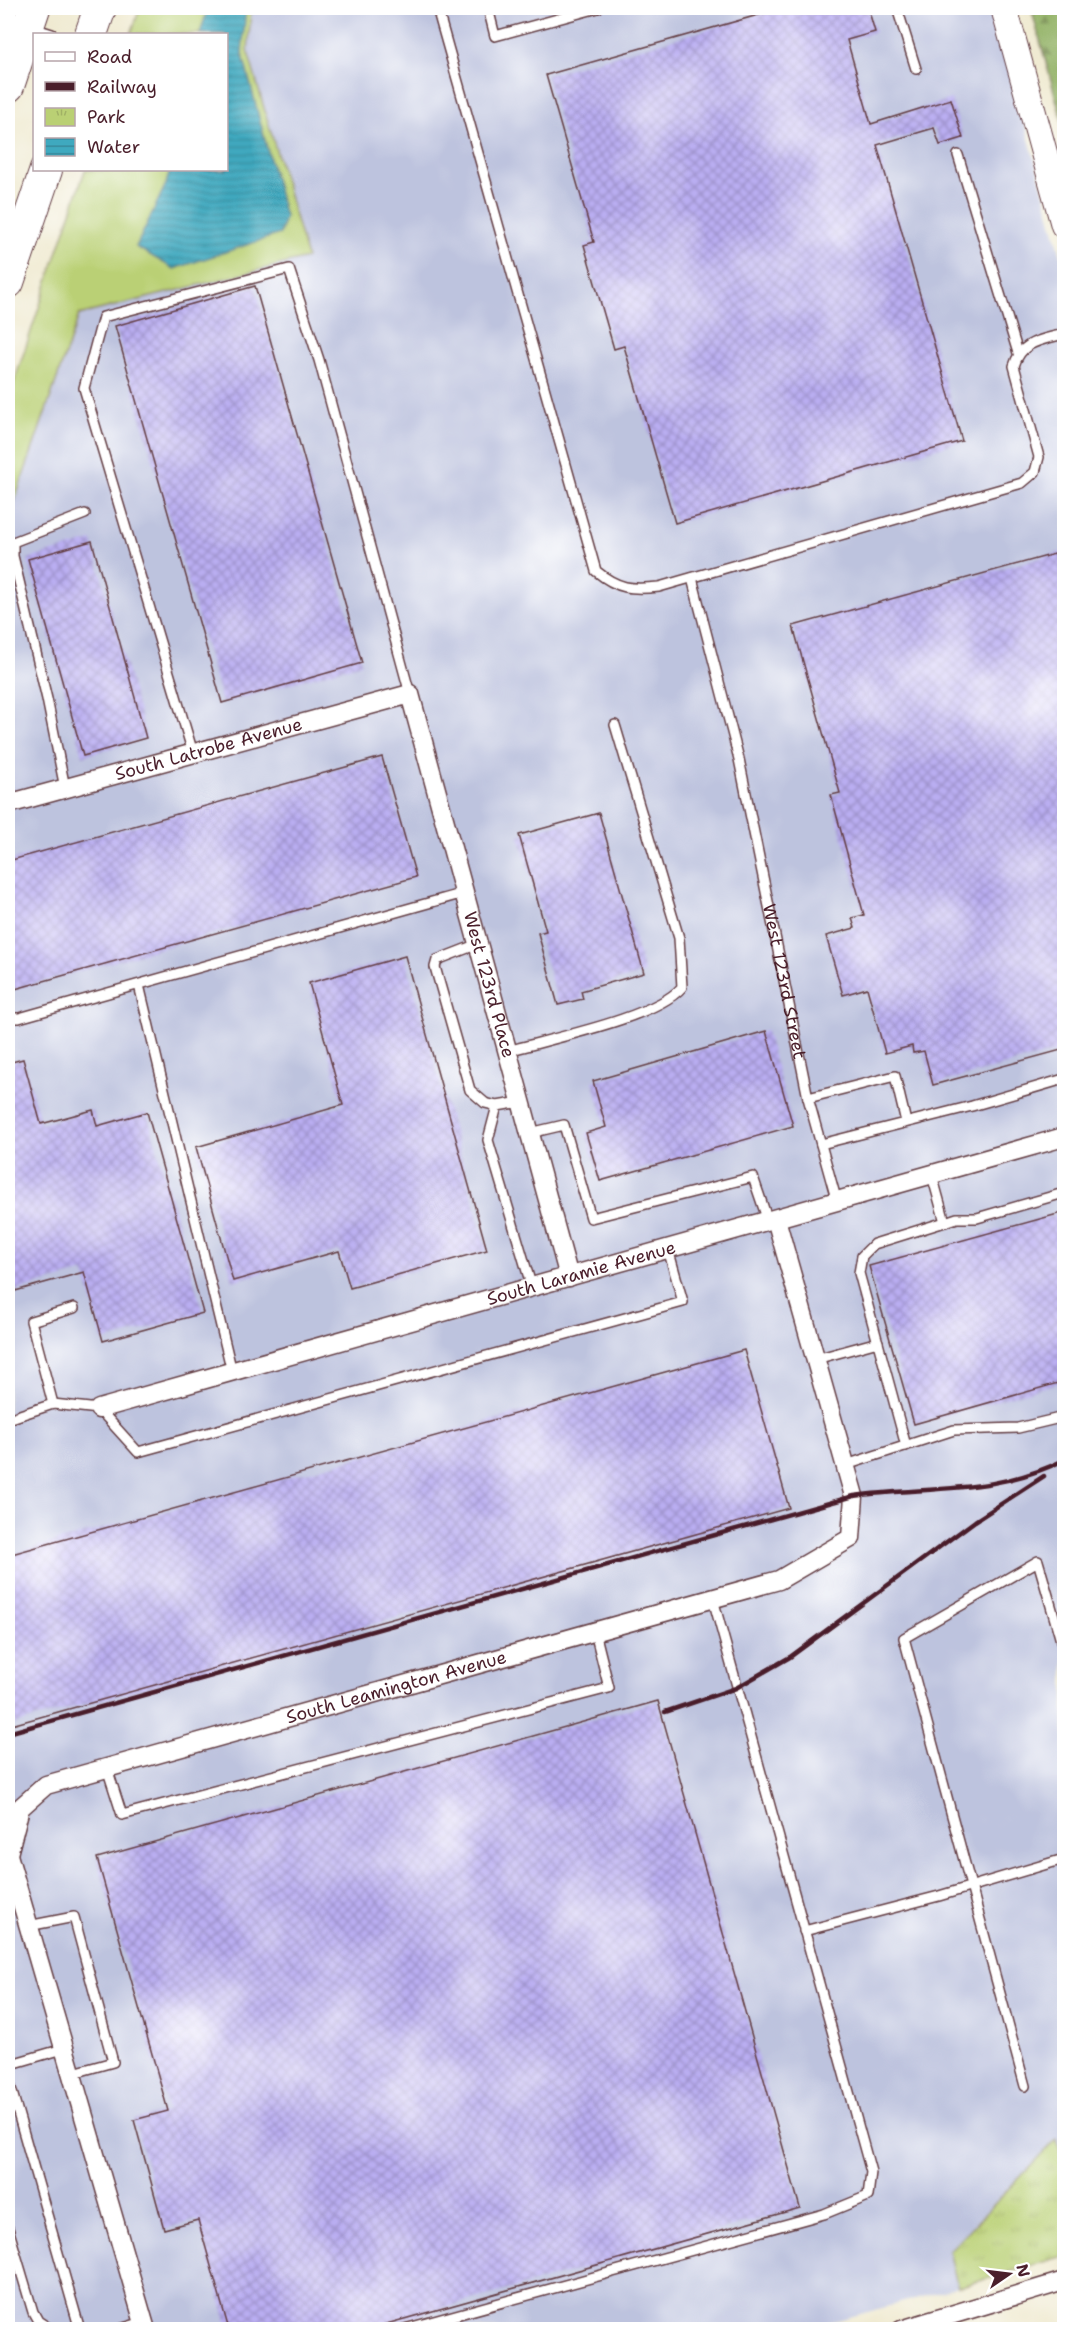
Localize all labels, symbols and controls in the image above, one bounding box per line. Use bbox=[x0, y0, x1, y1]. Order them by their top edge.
legend bbox=[33, 33, 228, 171]
text: Road bbox=[87, 45, 132, 69]
text: Railway bbox=[87, 75, 157, 99]
text: Park bbox=[87, 105, 126, 129]
text: Water bbox=[87, 135, 140, 159]
street label: South Latrobe Avenue bbox=[112, 712, 305, 786]
street label: West 123rd Street bbox=[757, 902, 812, 1061]
street label: West 123rd Place bbox=[458, 909, 521, 1061]
street label: South Laramie Avenue bbox=[484, 1235, 678, 1311]
street label: South Leamington Avenue bbox=[283, 1645, 509, 1729]
north arrow bbox=[979, 2244, 1039, 2304]
text: N bbox=[1011, 2262, 1035, 2279]

